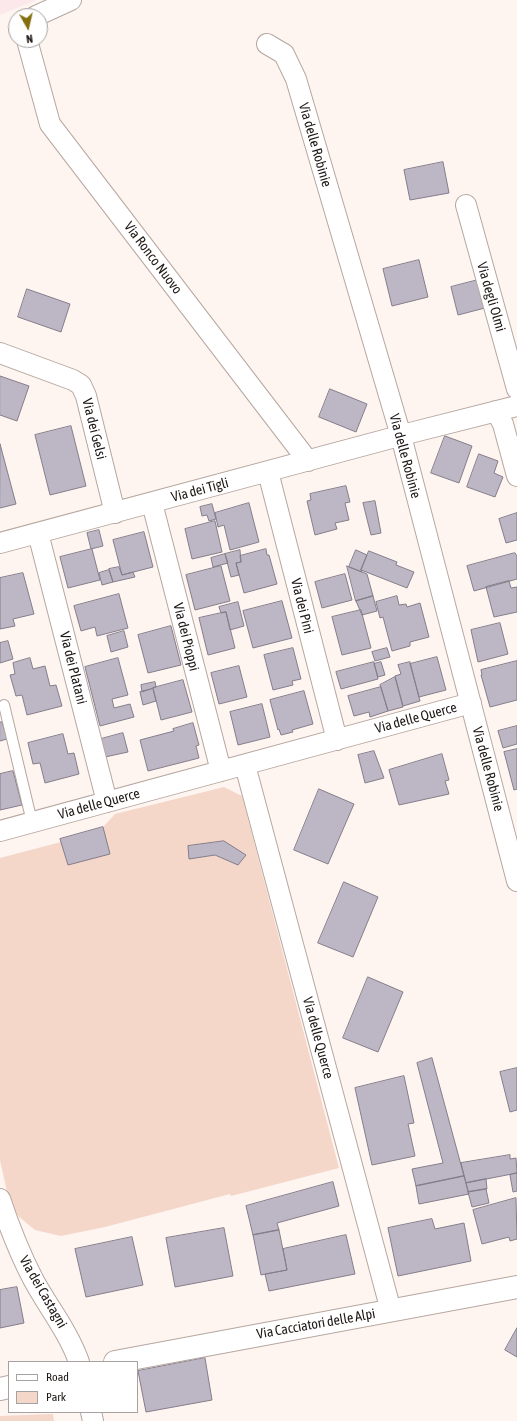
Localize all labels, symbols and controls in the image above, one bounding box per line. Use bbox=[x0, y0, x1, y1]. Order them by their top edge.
north arrow bbox=[8, 8, 48, 48]
text: N bbox=[25, 32, 34, 45]
street label: Via delle Robinie bbox=[295, 101, 335, 189]
street label: Via Ronco Nuovo bbox=[120, 219, 186, 297]
street label: Via degli Olmi bbox=[473, 260, 509, 334]
street label: Via dei Gelsi bbox=[78, 397, 110, 461]
street label: Via delle Robinie bbox=[386, 412, 424, 500]
street label: Via dei Tigli bbox=[169, 474, 231, 506]
street label: Via dei Pini bbox=[287, 577, 317, 635]
street label: Via dei Pioppi bbox=[169, 601, 203, 673]
street label: Via dei Platani bbox=[56, 630, 90, 706]
street label: Via delle Querce bbox=[373, 699, 459, 737]
street label: Via delle Robinie bbox=[469, 725, 507, 813]
street label: Via delle Querce bbox=[56, 785, 142, 823]
street label: Via delle Querce bbox=[299, 995, 337, 1081]
street label: Via dei Castagni bbox=[15, 1253, 71, 1331]
street label: Via Cacciatori delle Alpi bbox=[255, 1305, 377, 1343]
legend bbox=[8, 1361, 138, 1413]
text: Road bbox=[46, 1370, 69, 1384]
text: Park bbox=[46, 1390, 66, 1404]

